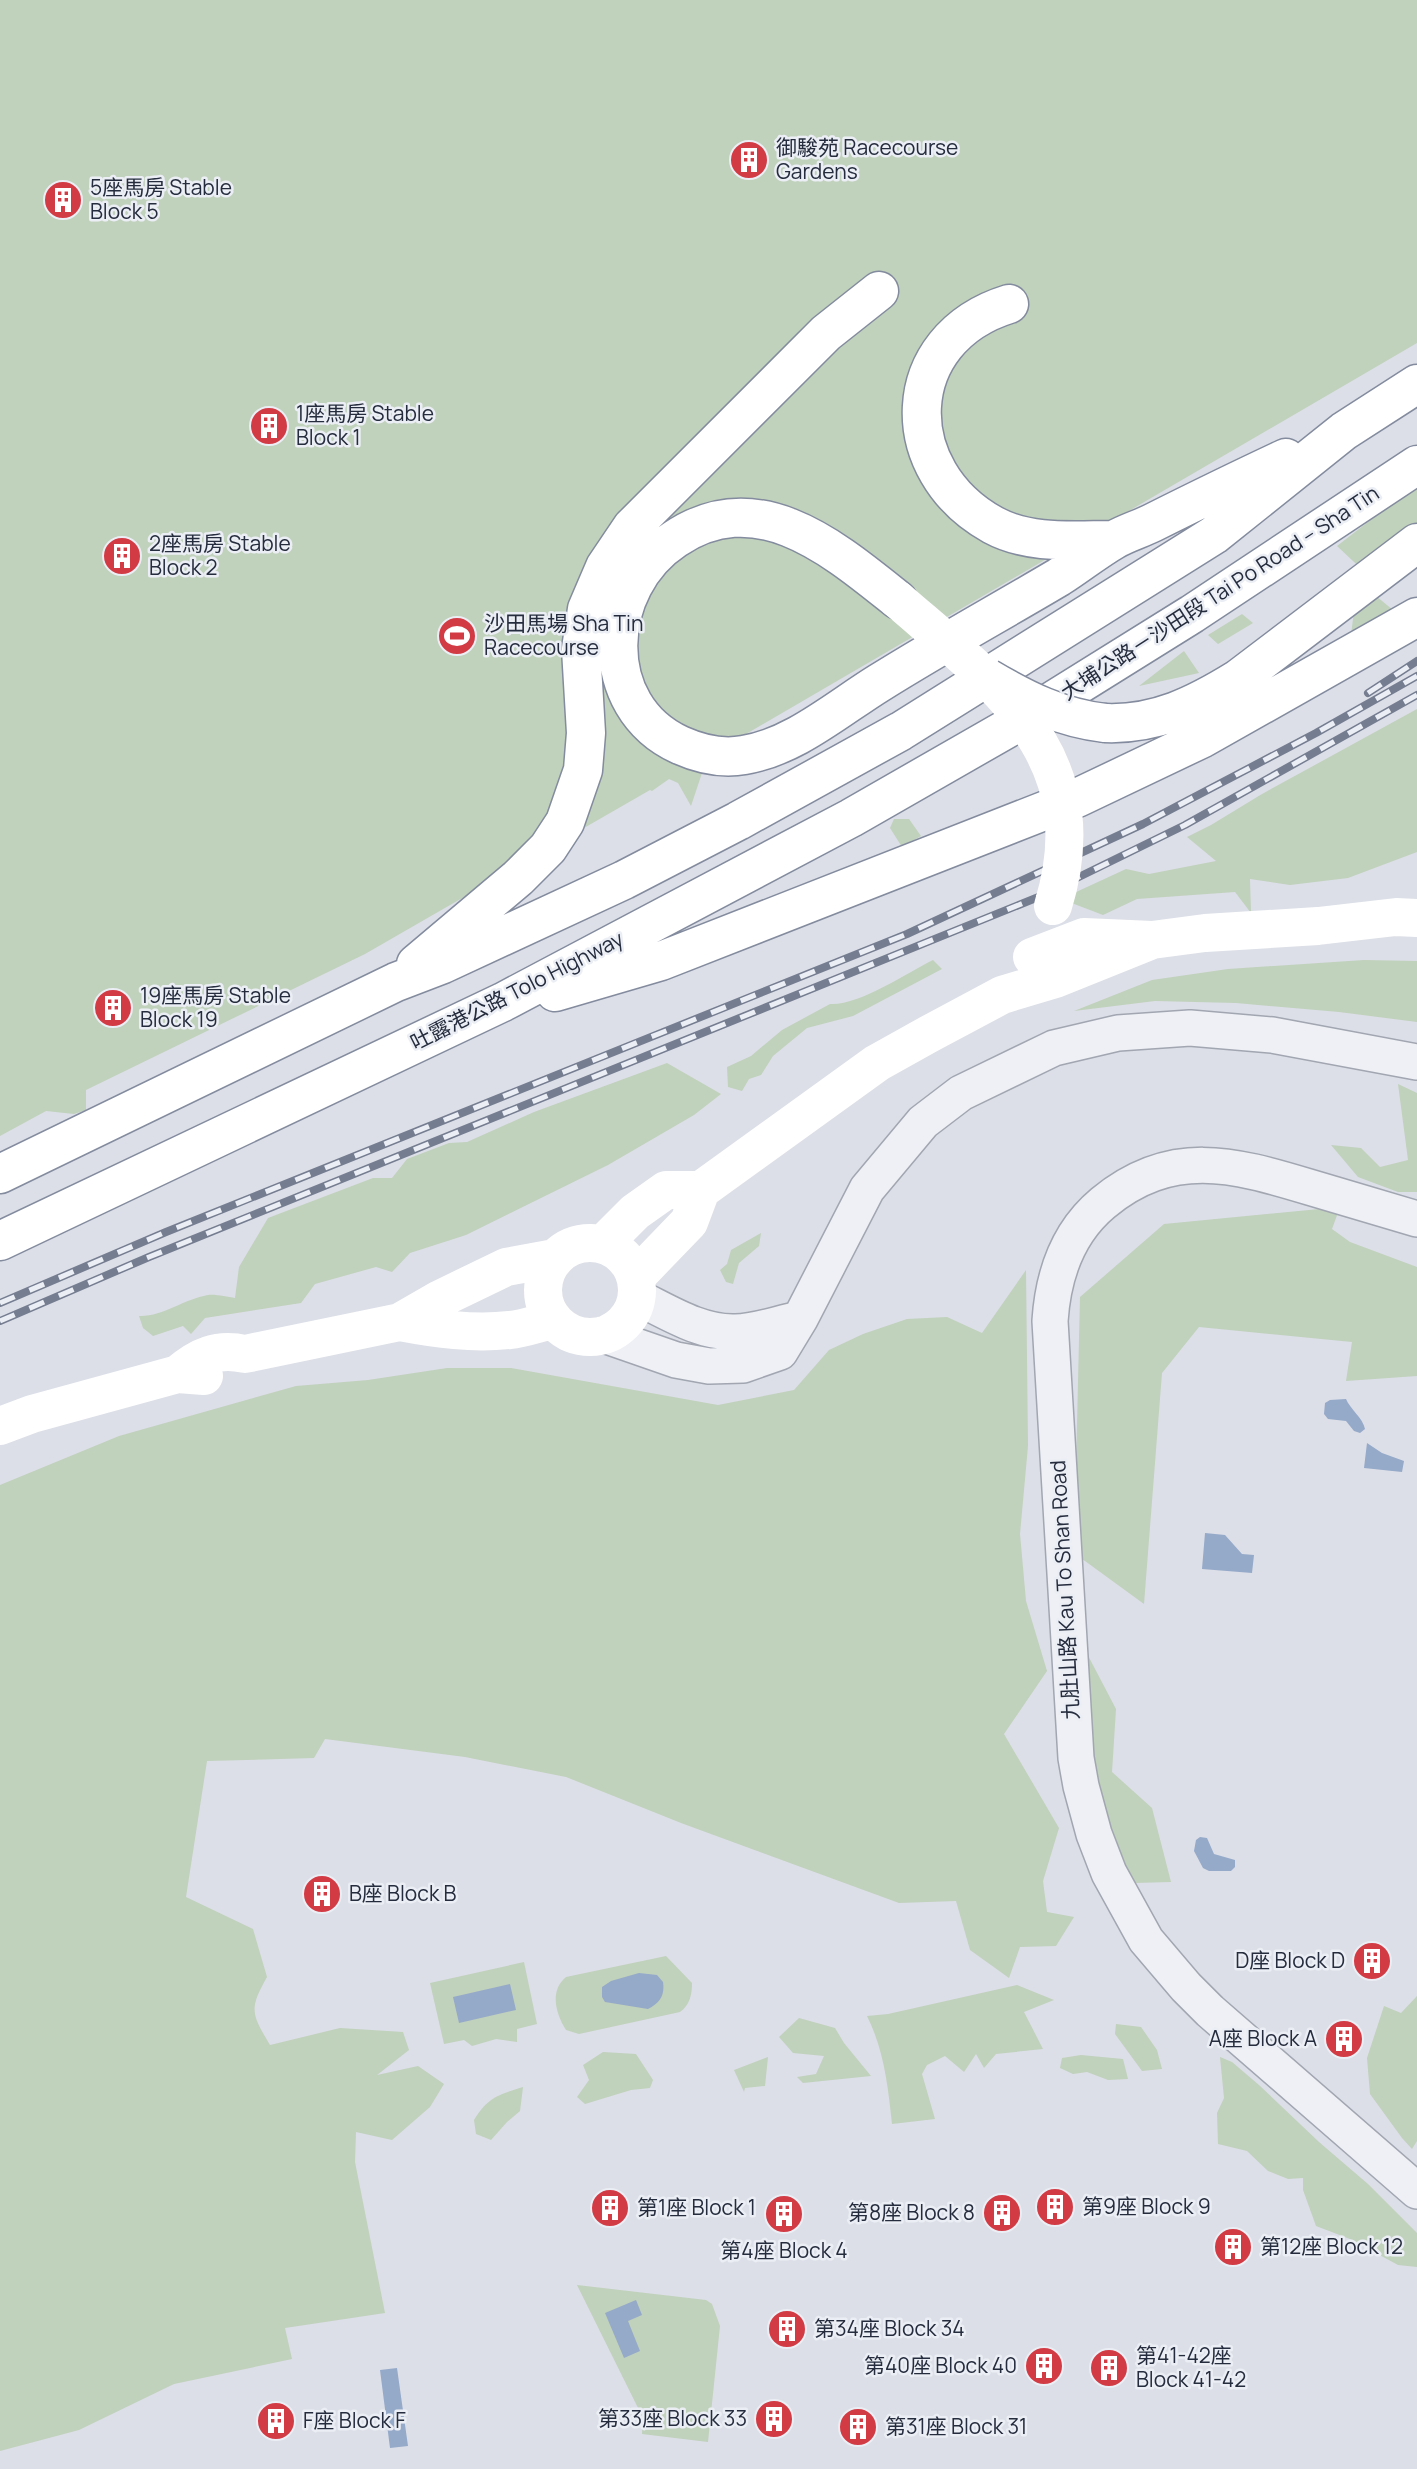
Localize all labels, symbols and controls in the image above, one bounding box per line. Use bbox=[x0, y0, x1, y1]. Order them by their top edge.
place label: 御駿苑 Racecourse Gardens bbox=[776, 133, 958, 185]
building icon: 御駿苑 Racecourse Gardens bbox=[728, 139, 770, 181]
place label: 5座馬房 Stable Block 5 bbox=[90, 173, 232, 225]
building icon: 5座馬房 Stable Block 5 bbox=[42, 179, 84, 221]
place label: 1座馬房 Stable Block 1 bbox=[296, 399, 434, 451]
building icon: 1座馬房 Stable Block 1 bbox=[248, 405, 290, 447]
street label: 大埔公路－沙田段 Tai Po Road – Sha Tin bbox=[1055, 479, 1384, 706]
place label: 2座馬房 Stable Block 2 bbox=[149, 529, 291, 581]
building icon: 2座馬房 Stable Block 2 bbox=[101, 535, 143, 577]
place label: 沙田馬場 Sha Tin Racecourse bbox=[484, 609, 643, 661]
sports icon: 沙田馬場 Sha Tin Racecourse bbox=[436, 615, 478, 657]
street label: 吐露港公路 Tolo Highway bbox=[405, 924, 628, 1056]
place label: 19座馬房 Stable Block 19 bbox=[140, 981, 291, 1033]
building icon: 19座馬房 Stable Block 19 bbox=[92, 987, 134, 1029]
street label: 九肚山路 Kau To Shan Road bbox=[1043, 1459, 1085, 1721]
building icon: B座 Block B bbox=[301, 1873, 343, 1915]
place label: B座 Block B bbox=[349, 1879, 457, 1907]
building icon: D座 Block D bbox=[1351, 1940, 1393, 1982]
place label: D座 Block D bbox=[1235, 1946, 1345, 1974]
building icon: A座 Block A bbox=[1323, 2018, 1365, 2060]
place label: A座 Block A bbox=[1209, 2024, 1317, 2052]
building icon: 第9座 Block 9 bbox=[1034, 2186, 1076, 2228]
building icon: 第1座 Block 1 bbox=[589, 2187, 631, 2229]
building icon: 第8座 Block 8 bbox=[981, 2192, 1023, 2234]
place label: 第9座 Block 9 bbox=[1082, 2192, 1211, 2220]
place label: 第1座 Block 1 bbox=[637, 2193, 756, 2221]
building icon: 第4座 Block 4 bbox=[763, 2193, 805, 2235]
place label: 第8座 Block 8 bbox=[848, 2198, 975, 2226]
building icon: 第12座 Block 12 bbox=[1212, 2226, 1254, 2268]
place label: 第12座 Block 12 bbox=[1260, 2232, 1403, 2260]
place label: 第4座 Block 4 bbox=[720, 2236, 848, 2264]
building icon: 第34座 Block 34 bbox=[766, 2308, 808, 2350]
place label: 第34座 Block 34 bbox=[814, 2314, 965, 2342]
place label: 第41-42座 Block 41-42 bbox=[1136, 2341, 1246, 2393]
building icon: 第40座 Block 40 bbox=[1023, 2345, 1065, 2387]
building icon: 第41-42座 Block 41-42 bbox=[1088, 2347, 1130, 2389]
place label: 第40座 Block 40 bbox=[864, 2351, 1017, 2379]
building icon: 第33座 Block 33 bbox=[753, 2398, 795, 2440]
building icon: F座 Block F bbox=[255, 2400, 297, 2442]
place label: 第33座 Block 33 bbox=[598, 2404, 747, 2432]
place label: F座 Block F bbox=[303, 2406, 406, 2434]
building icon: 第31座 Block 31 bbox=[837, 2406, 879, 2448]
place label: 第31座 Block 31 bbox=[885, 2412, 1027, 2440]

